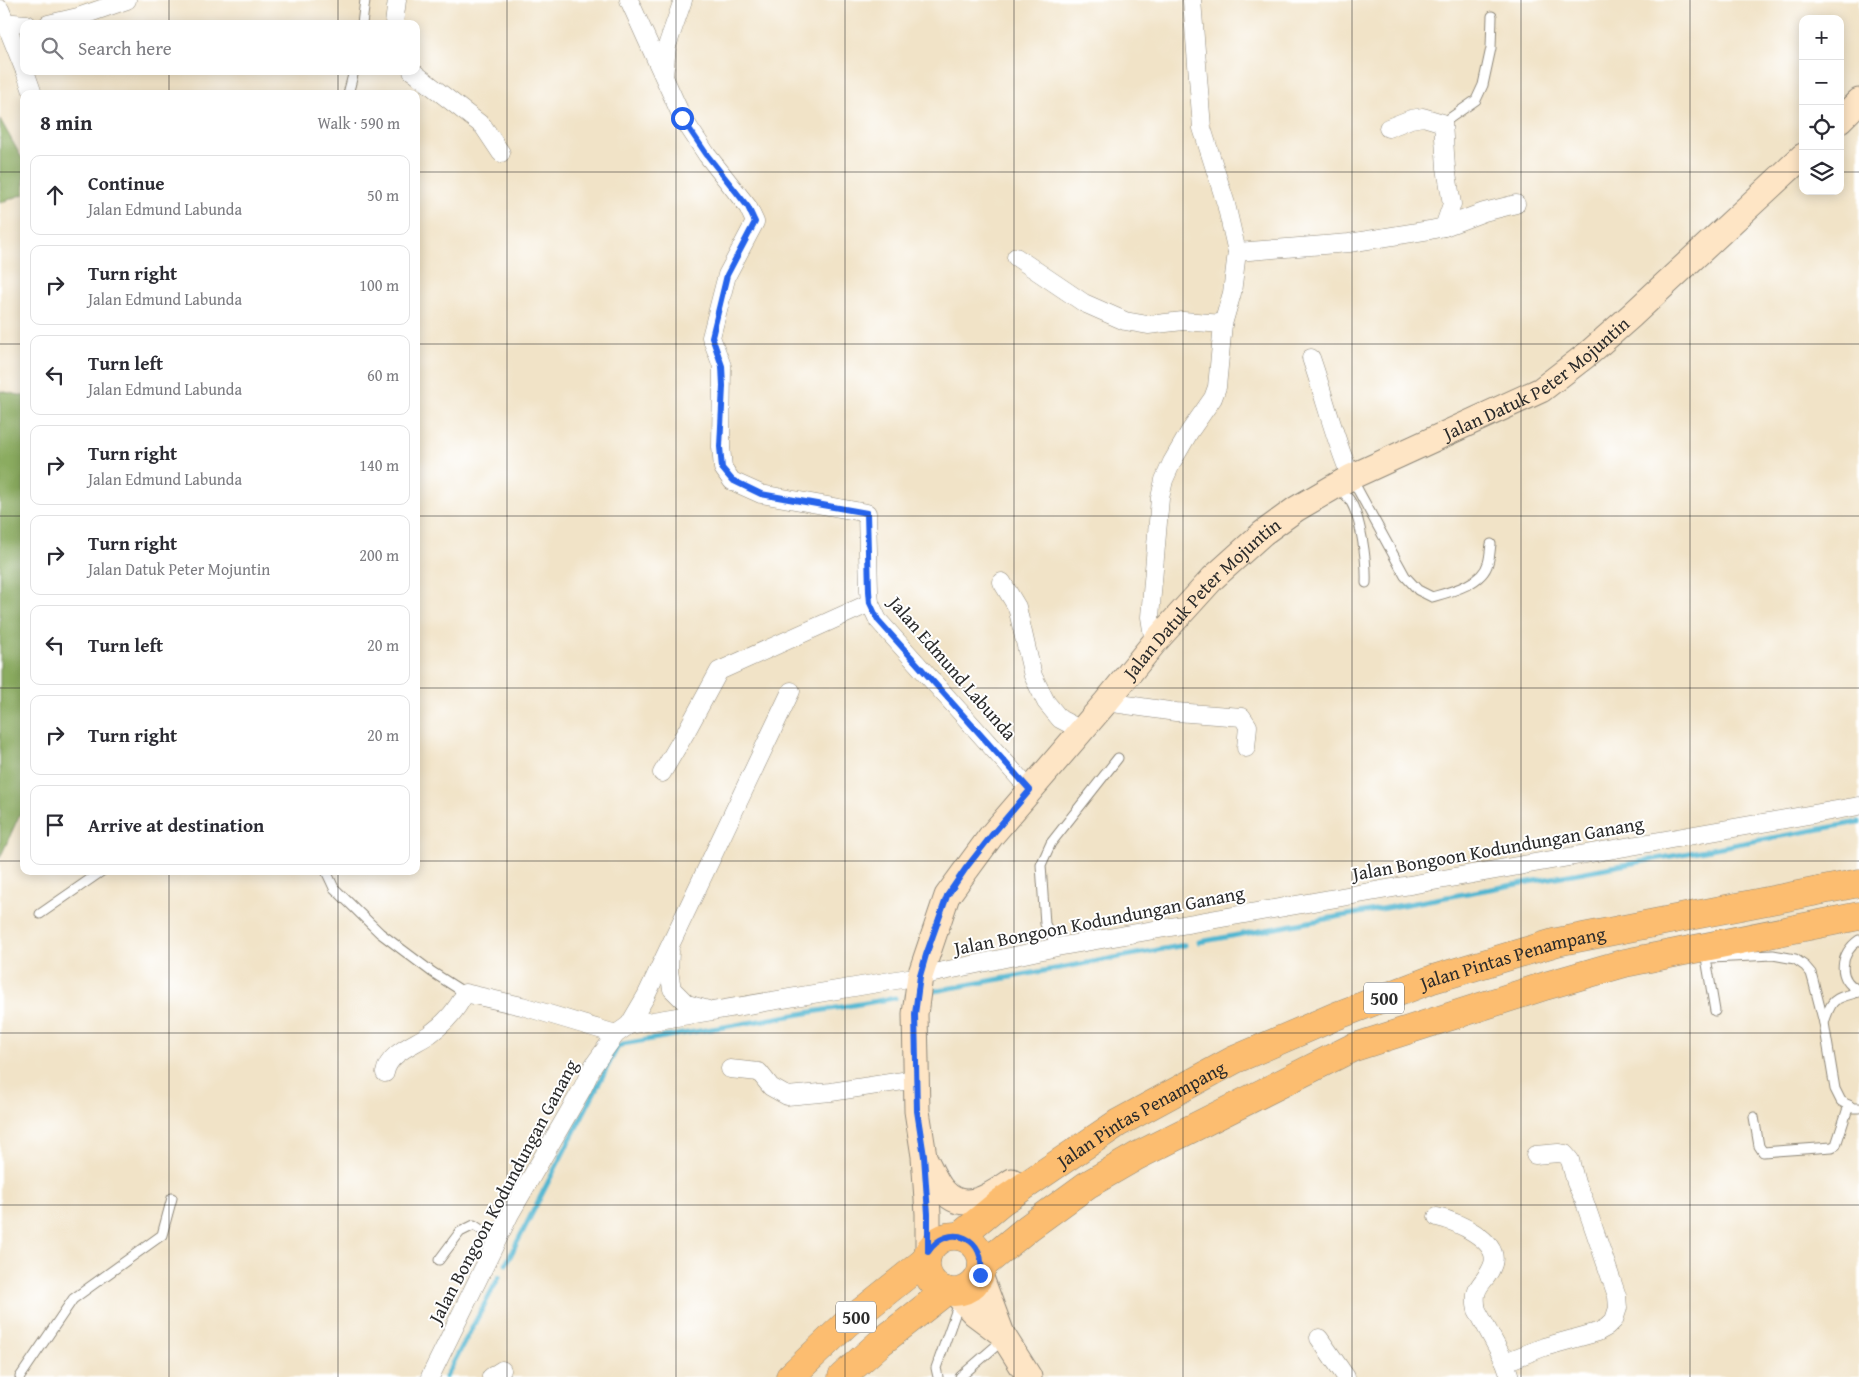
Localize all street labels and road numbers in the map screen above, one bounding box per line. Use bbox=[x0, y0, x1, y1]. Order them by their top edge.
street label: Jalan Datuk Peter Mojuntin bbox=[1437, 309, 1636, 448]
street label: Jalan Datuk Peter Mojuntin bbox=[1115, 511, 1287, 687]
street label: Jalan Edmund Labunda bbox=[881, 588, 1024, 746]
street label: Jalan Bongoon Kodundungan Ganang bbox=[1348, 808, 1646, 888]
street label: Jalan Bongoon Kodundungan Ganang bbox=[949, 878, 1247, 962]
street label: Jalan Pintas Penampang bbox=[1414, 919, 1608, 997]
road number: 500 bbox=[1364, 982, 1404, 1014]
street label: Jalan Pintas Penampang bbox=[1049, 1053, 1231, 1176]
street label: Jalan Bongoon Kodundungan Ganang bbox=[420, 1054, 585, 1330]
road number: 500 bbox=[836, 1301, 876, 1332]

